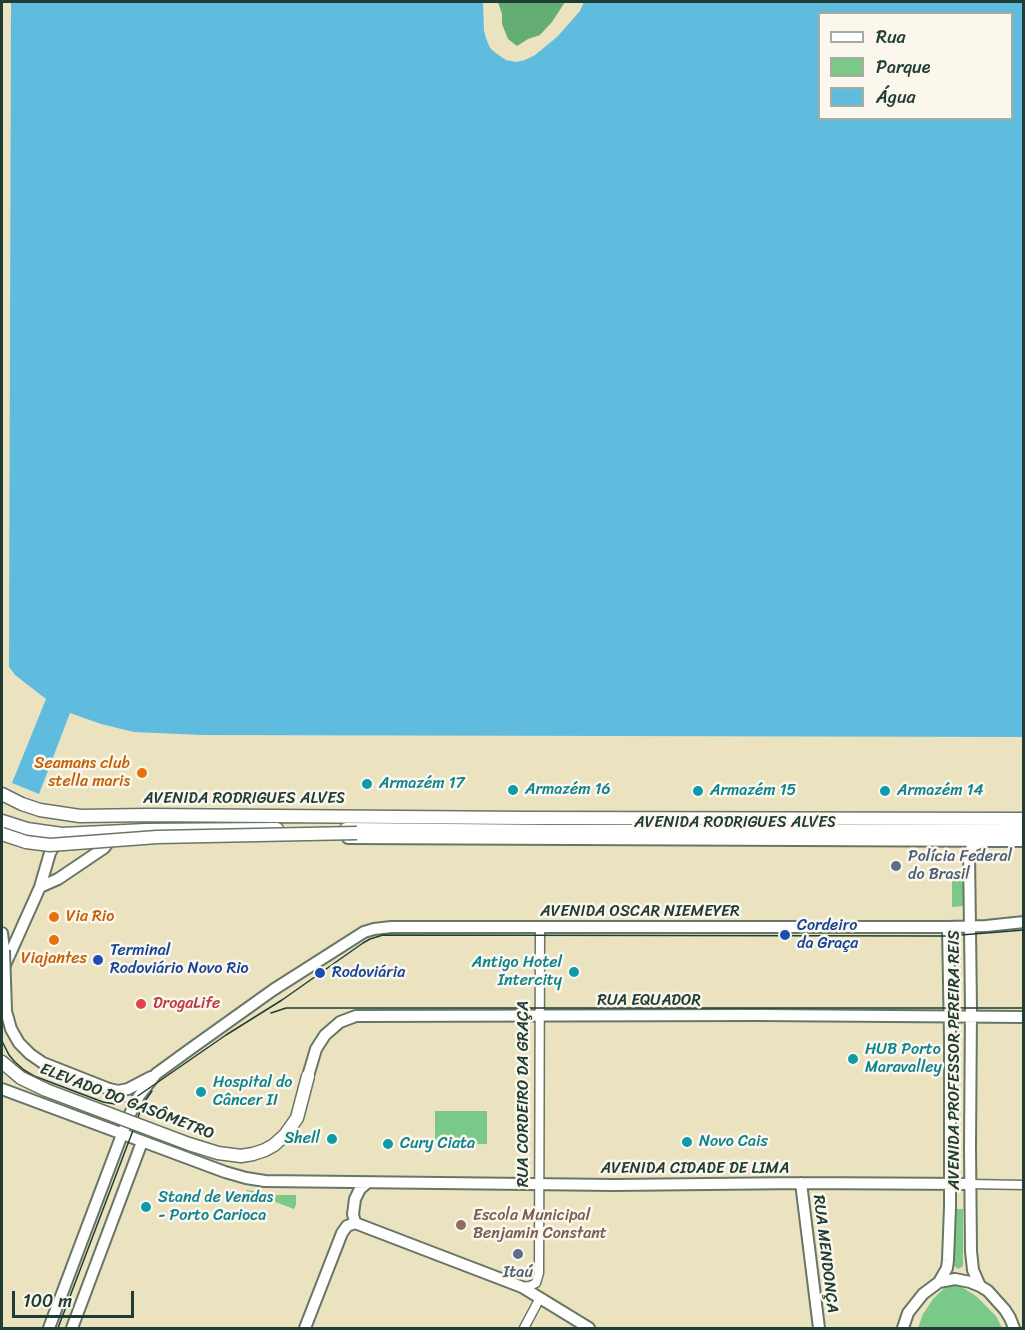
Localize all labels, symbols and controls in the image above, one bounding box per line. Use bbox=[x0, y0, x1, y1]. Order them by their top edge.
legend bbox=[818, 12, 1013, 120]
text: Rua bbox=[876, 21, 906, 53]
text: Parque bbox=[876, 51, 930, 83]
text: Água bbox=[876, 81, 916, 113]
place label: Seamans club stella maris bbox=[34, 754, 130, 792]
marker: Seamans club stella maris bbox=[135, 766, 149, 780]
place label: Armazém 17 bbox=[379, 774, 465, 794]
marker: Armazém 17 bbox=[360, 777, 374, 791]
place label: Armazém 16 bbox=[525, 780, 611, 800]
place label: Armazém 15 bbox=[710, 781, 796, 801]
place label: Armazém 14 bbox=[897, 781, 984, 801]
marker: Armazém 16 bbox=[506, 783, 520, 797]
marker: Armazém 15 bbox=[691, 784, 705, 798]
marker: Armazém 14 bbox=[878, 784, 892, 798]
street label: AVENIDA RODRIGUES ALVES bbox=[143, 789, 345, 809]
street label: AVENIDA RODRIGUES ALVES bbox=[634, 813, 836, 833]
place label: Polícia Federal do Brasil bbox=[908, 847, 1012, 885]
marker: Polícia Federal do Brasil bbox=[889, 859, 903, 873]
street label: AVENIDA OSCAR NIEMEYER bbox=[540, 902, 740, 922]
place label: Via Rio bbox=[66, 907, 114, 927]
marker: Via Rio bbox=[47, 910, 61, 924]
place label: Cordeiro da Graça bbox=[797, 916, 858, 954]
marker: Cordeiro da Graça bbox=[778, 928, 792, 942]
street label: AVENIDA PROFESSOR PEREIRA REIS bbox=[945, 930, 965, 1190]
marker: Viajantes bbox=[47, 933, 61, 947]
place label: Terminal Rodoviário Novo Rio bbox=[110, 941, 249, 979]
place label: Viajantes bbox=[21, 949, 87, 969]
marker: Terminal Rodoviário Novo Rio bbox=[91, 953, 105, 967]
place label: Antigo Hotel Intercity bbox=[472, 953, 562, 991]
place label: Rodoviária bbox=[332, 963, 405, 983]
marker: Antigo Hotel Intercity bbox=[567, 965, 581, 979]
marker: Rodoviária bbox=[313, 966, 327, 980]
street label: RUA EQUADOR bbox=[597, 991, 701, 1011]
place label: DrogaLife bbox=[153, 994, 220, 1014]
marker: DrogaLife bbox=[134, 997, 148, 1011]
street label: RUA CORDEIRO DA GRAÇA bbox=[514, 1001, 534, 1187]
place label: HUB Porto Maravalley bbox=[865, 1040, 942, 1078]
marker: HUB Porto Maravalley bbox=[846, 1052, 860, 1066]
street label: ELEVADO DO GASÔMETRO bbox=[37, 1060, 217, 1144]
place label: Hospital do Câncer II bbox=[213, 1073, 292, 1111]
marker: Hospital do Câncer II bbox=[194, 1085, 208, 1099]
place label: Shell bbox=[284, 1129, 320, 1149]
marker: Shell bbox=[325, 1132, 339, 1146]
place label: Novo Cais bbox=[699, 1132, 768, 1152]
place label: Cury Ciata bbox=[400, 1134, 475, 1154]
marker: Novo Cais bbox=[680, 1135, 694, 1149]
marker: Cury Ciata bbox=[381, 1137, 395, 1151]
street label: AVENIDA CIDADE DE LIMA bbox=[601, 1159, 789, 1179]
place label: Stand de Vendas - Porto Carioca bbox=[158, 1188, 273, 1226]
street label: RUA MENDONÇA bbox=[808, 1194, 842, 1314]
marker: Stand de Vendas - Porto Carioca bbox=[139, 1200, 153, 1214]
place label: Escola Municipal Benjamin Constant bbox=[473, 1206, 607, 1244]
marker: Escola Municipal Benjamin Constant bbox=[454, 1218, 468, 1232]
marker: Itaú bbox=[511, 1247, 525, 1261]
place label: Itaú bbox=[503, 1263, 533, 1283]
scale bar bbox=[15, 1279, 136, 1317]
text: 100 m bbox=[23, 1285, 72, 1317]

